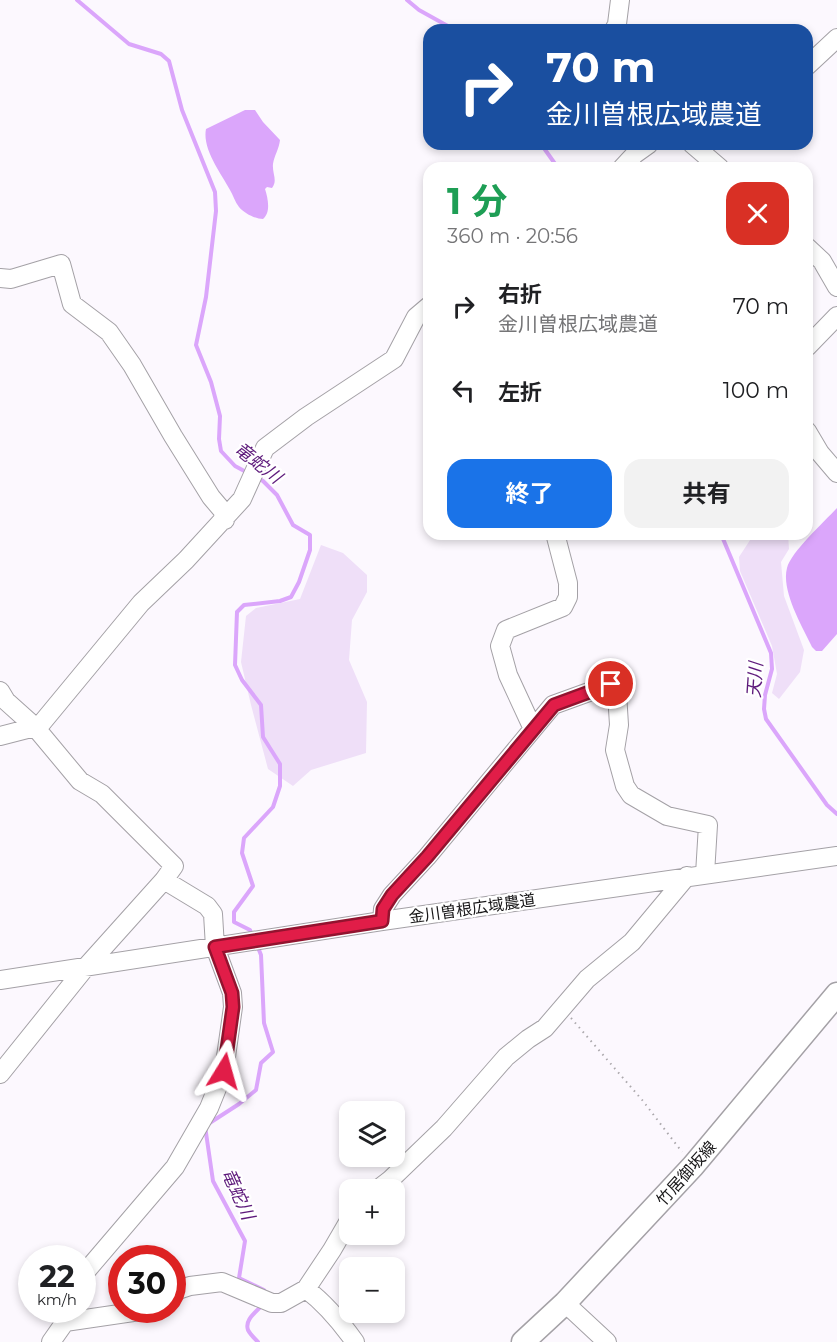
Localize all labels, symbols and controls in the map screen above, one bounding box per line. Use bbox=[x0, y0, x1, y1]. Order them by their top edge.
text: 70 m bbox=[546, 41, 656, 93]
icon: right bbox=[447, 48, 525, 126]
text: 金川曽根広域農道 bbox=[546, 98, 762, 131]
text: 1 分 bbox=[447, 179, 507, 223]
button: close bbox=[726, 182, 789, 245]
text: 360 m · 20:56 bbox=[447, 224, 578, 248]
text: 右折 bbox=[498, 281, 542, 308]
icon: right bbox=[447, 290, 480, 323]
text: 70 m bbox=[733, 293, 789, 320]
text: 金川曽根広域農道 bbox=[498, 312, 658, 336]
icon: left bbox=[447, 374, 480, 407]
text: 100 m bbox=[723, 377, 789, 404]
text: 左折 bbox=[498, 379, 542, 406]
water label: 竜蛇川 bbox=[230, 438, 288, 490]
button: 終了 bbox=[447, 459, 612, 528]
button: 共有 bbox=[624, 459, 789, 528]
pin bbox=[585, 658, 636, 709]
water label: 天川 bbox=[743, 659, 767, 699]
icon: arrive bbox=[594, 667, 627, 700]
street label: 金川曽根広域農道 bbox=[407, 890, 537, 927]
position arrow bbox=[192, 1039, 256, 1103]
map controls bbox=[339, 1101, 405, 1323]
button: layers bbox=[339, 1101, 405, 1167]
street label: 竹居御坂線 bbox=[653, 1137, 720, 1209]
water label: 竜蛇川 bbox=[217, 1165, 260, 1225]
button: + bbox=[339, 1179, 405, 1245]
speed limit sign: 30 bbox=[108, 1245, 186, 1323]
button: − bbox=[339, 1257, 405, 1323]
text: 22 bbox=[39, 1258, 75, 1295]
text: km/h bbox=[37, 1290, 77, 1309]

